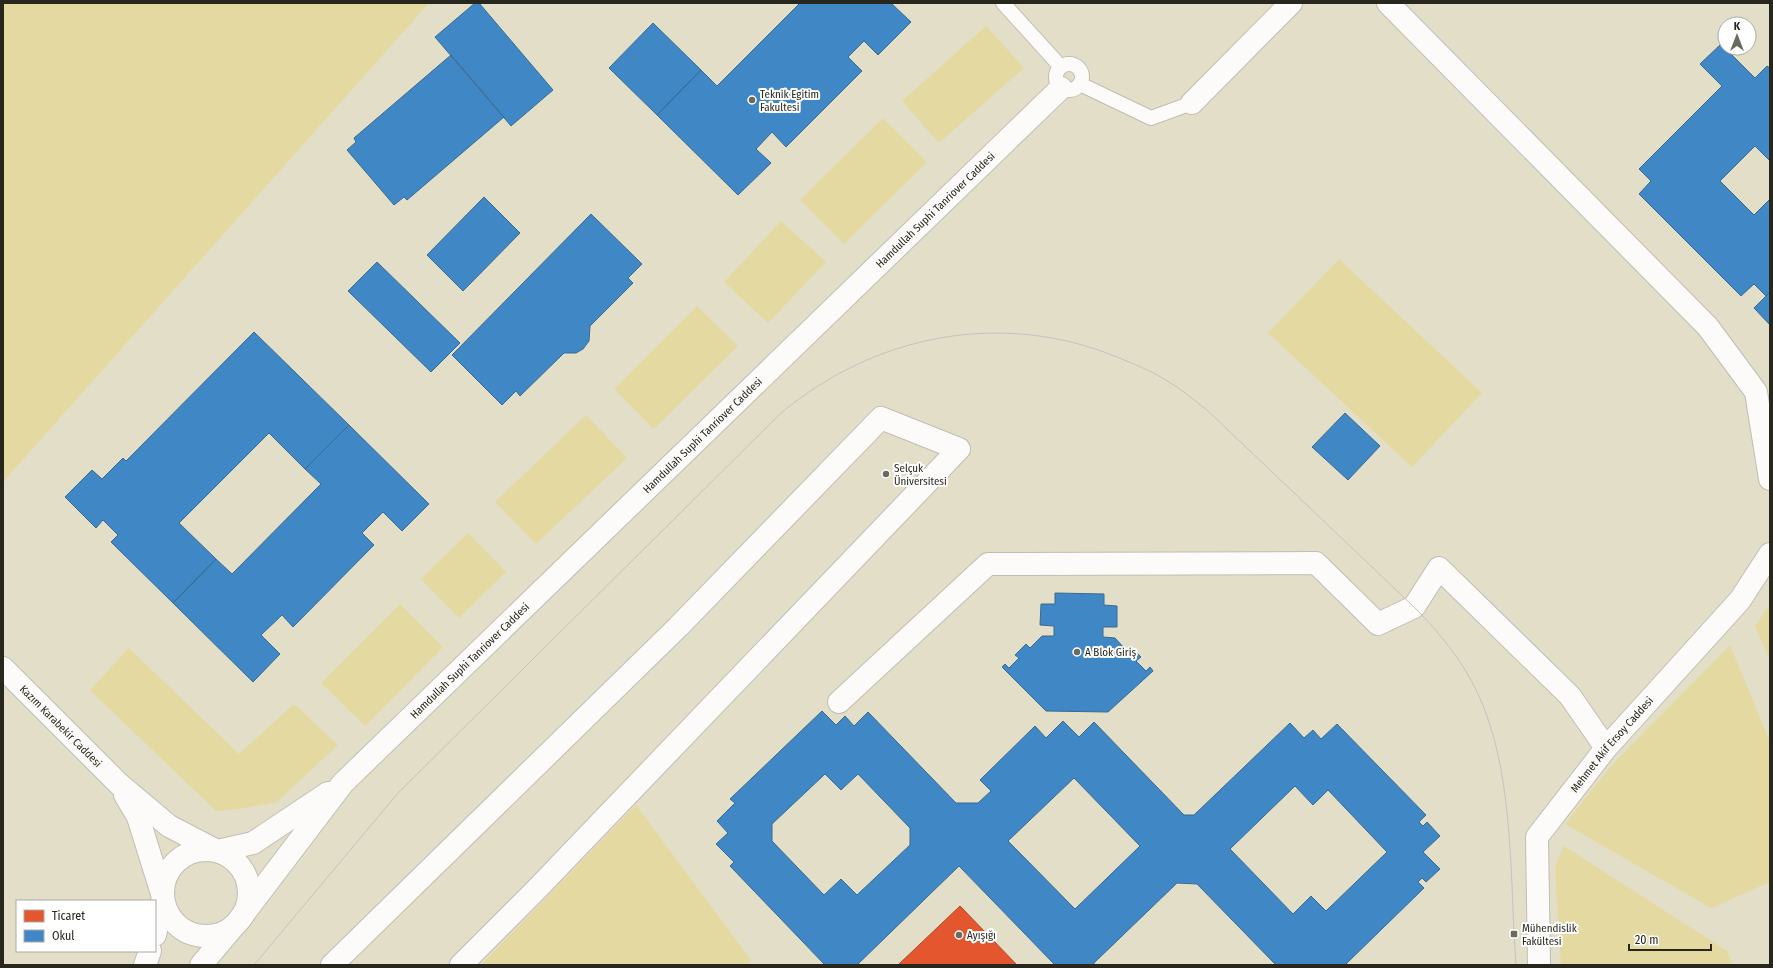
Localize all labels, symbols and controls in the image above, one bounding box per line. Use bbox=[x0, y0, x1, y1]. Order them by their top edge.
north arrow bbox=[1717, 16, 1757, 56]
text: K bbox=[1734, 20, 1741, 33]
place label: Teknik Egitim Fakultesi bbox=[760, 88, 819, 114]
marker: Teknik Egitim Fakultesi bbox=[747, 95, 757, 105]
street label: Hamdullah Suphi Tanriover Caddesi bbox=[873, 149, 997, 270]
street label: Hamdullah Suphi Tanriover Caddesi bbox=[640, 375, 765, 496]
place label: Selçuk Üniversitesi bbox=[894, 462, 947, 488]
marker: Selçuk Üniversitesi bbox=[881, 469, 891, 479]
street label: Hamdullah Suphi Tanriover Caddesi bbox=[407, 600, 532, 721]
place label: A Blok Giriş bbox=[1085, 646, 1136, 659]
marker: A Blok Giriş bbox=[1072, 647, 1082, 657]
street label: Kazım Karabekir Caddesi bbox=[17, 682, 105, 770]
street label: Mehmet Akif Ersoy Caddesi bbox=[1568, 694, 1656, 795]
legend bbox=[16, 900, 156, 952]
text: Ticaret bbox=[52, 909, 85, 923]
place label: Mühendislik Fakültesi bbox=[1522, 922, 1578, 948]
scale bar bbox=[1629, 926, 1711, 952]
text: Okul bbox=[52, 929, 75, 943]
place label: Ayışığı bbox=[967, 929, 996, 942]
marker: Mühendislik Fakültesi bbox=[1509, 929, 1519, 939]
marker: Ayışığı bbox=[954, 930, 964, 940]
text: 20 m bbox=[1635, 933, 1659, 947]

